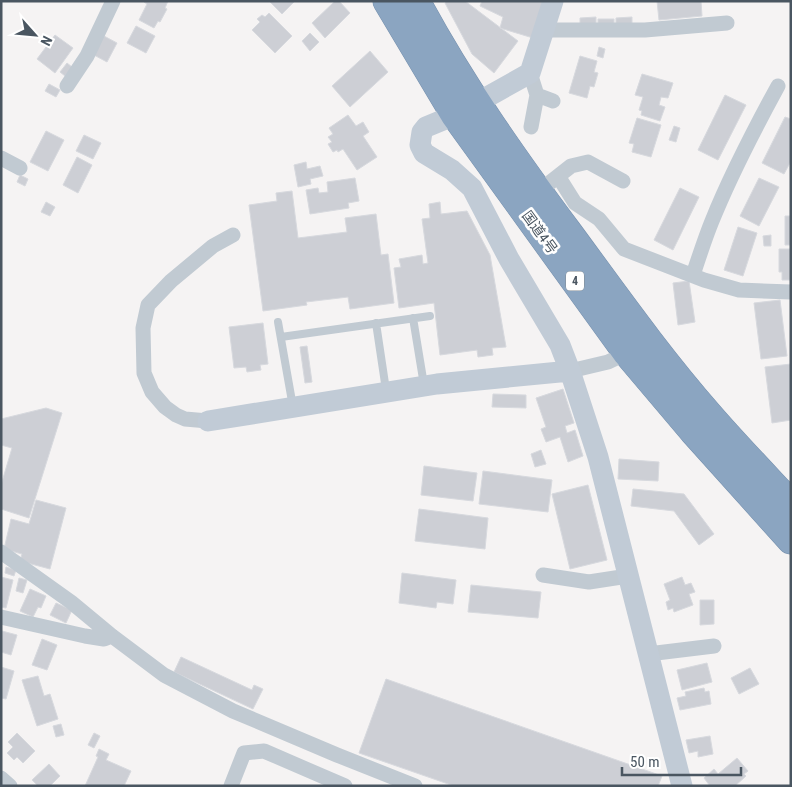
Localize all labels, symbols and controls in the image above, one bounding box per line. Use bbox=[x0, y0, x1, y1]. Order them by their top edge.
north arrow bbox=[10, 10, 60, 60]
text: N bbox=[38, 33, 56, 48]
street label: 国道4号 bbox=[519, 208, 561, 256]
road number: 4 bbox=[566, 272, 584, 290]
scale bar bbox=[622, 744, 741, 776]
text: 50 m bbox=[630, 753, 660, 771]

